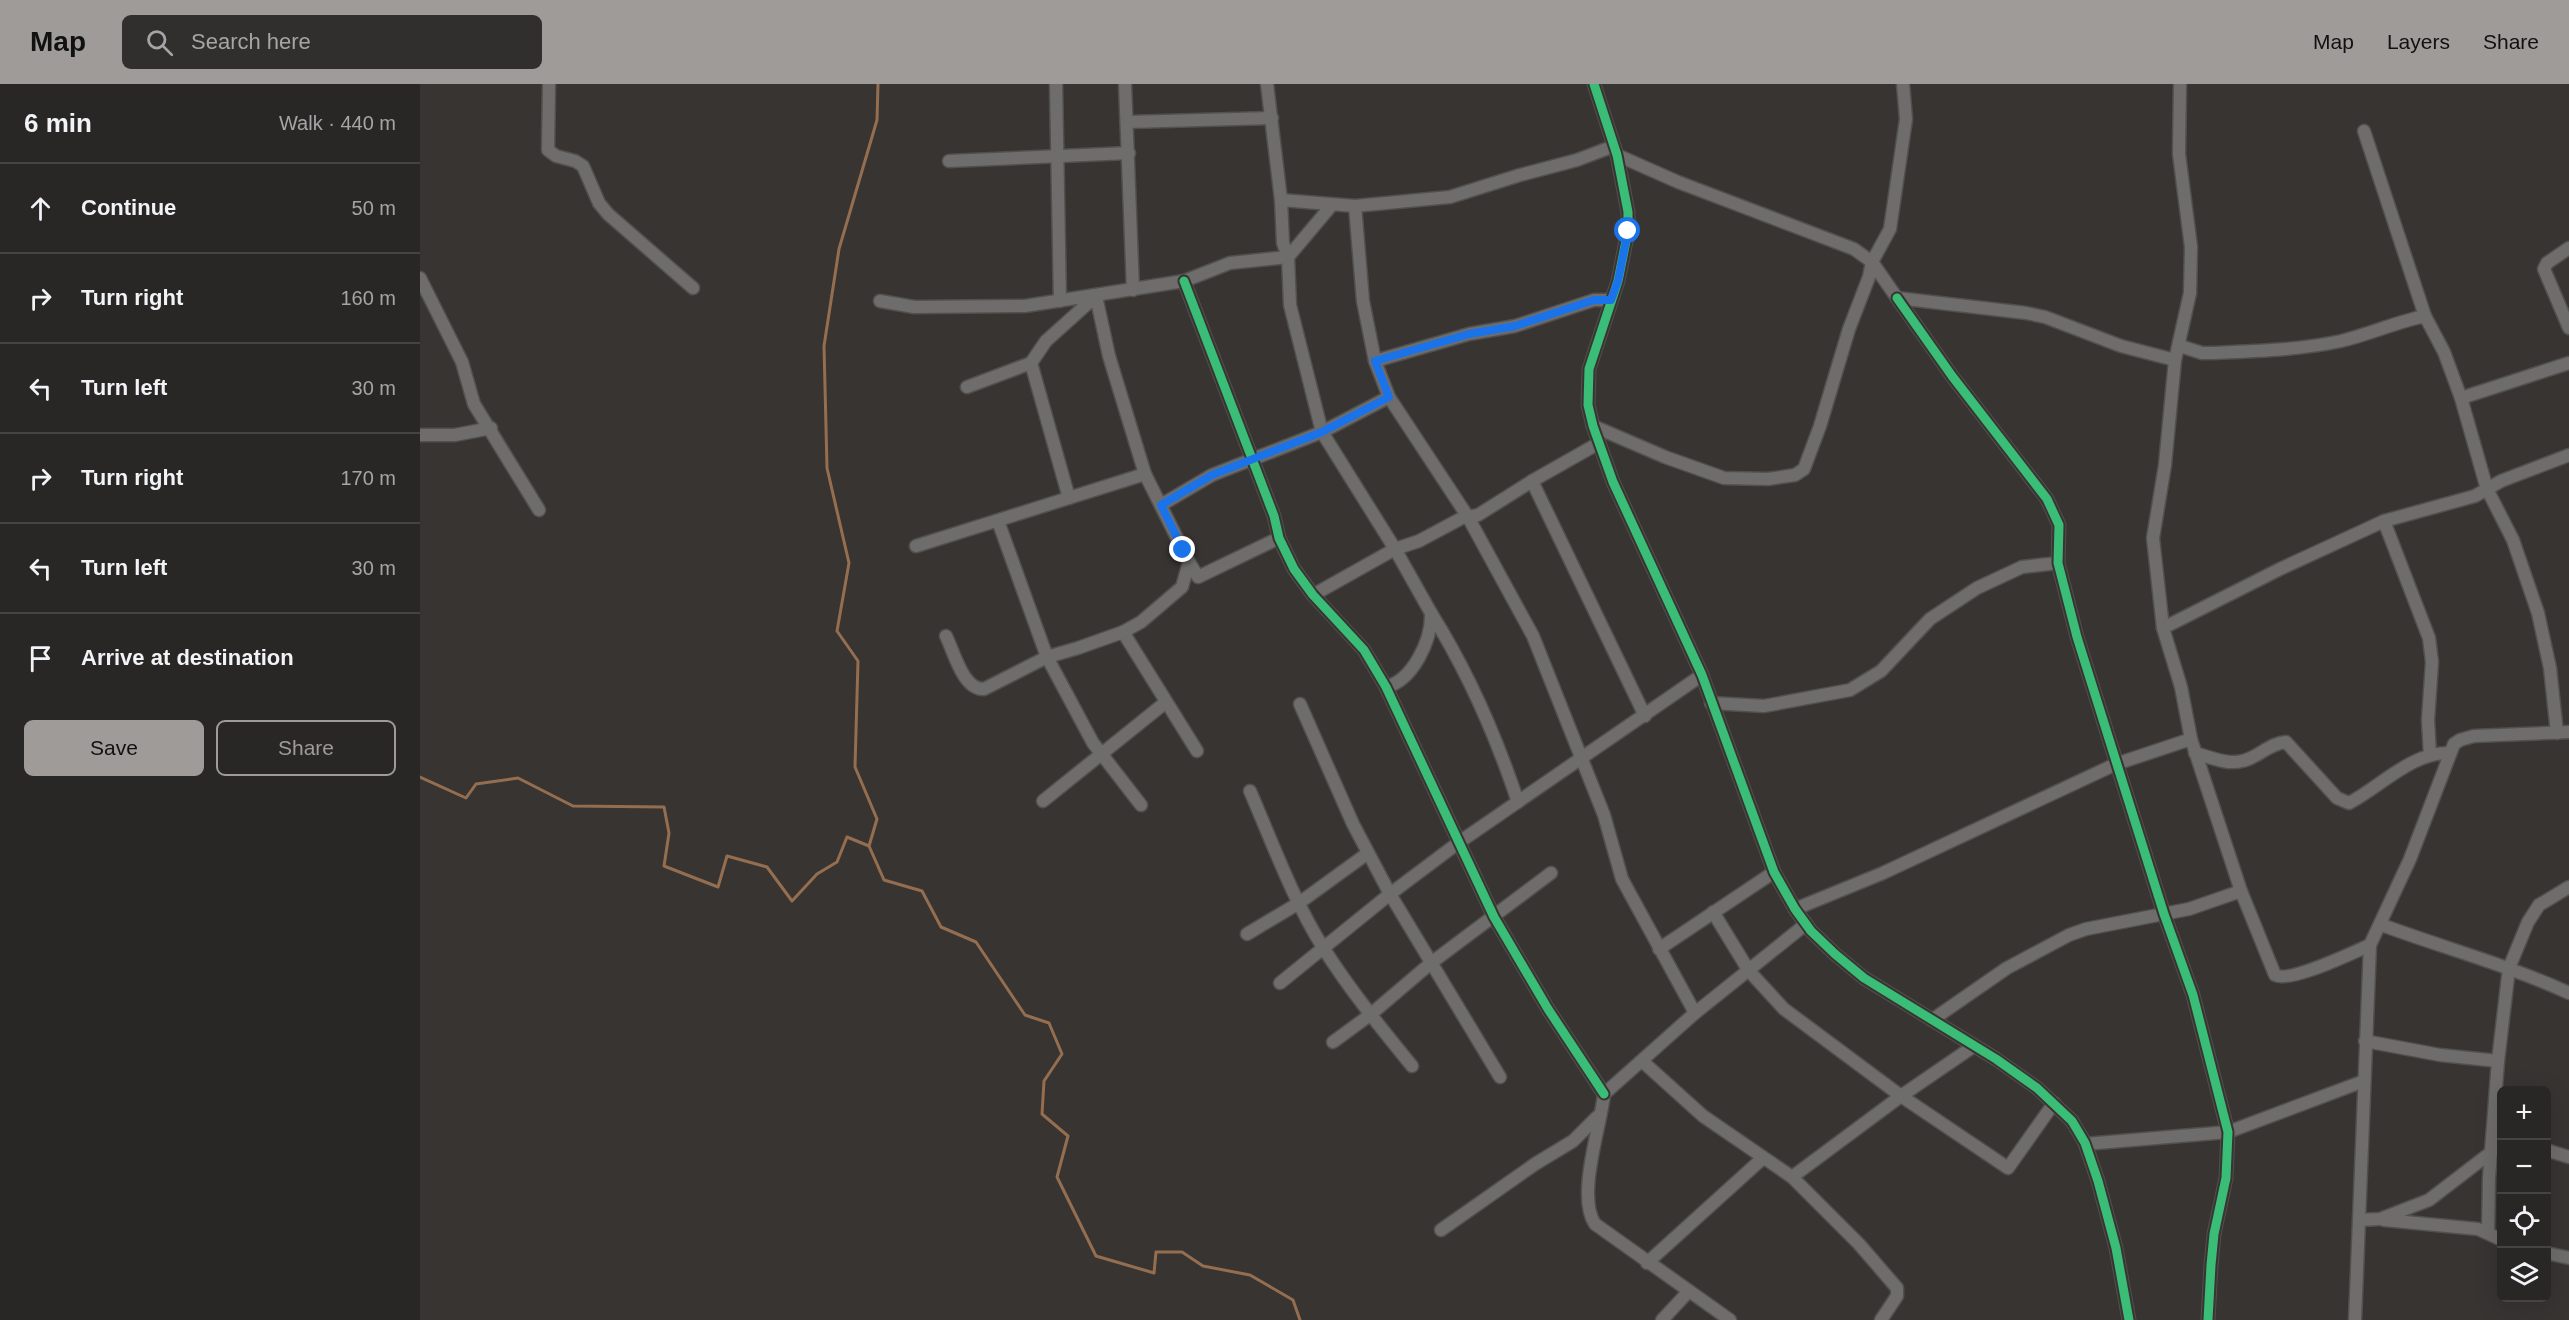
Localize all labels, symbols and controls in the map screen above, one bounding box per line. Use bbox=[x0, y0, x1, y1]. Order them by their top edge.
search box bbox=[122, 15, 542, 69]
text: Map bbox=[30, 26, 86, 57]
icon: search bbox=[143, 26, 176, 59]
text: Search here bbox=[191, 29, 311, 54]
text: Map bbox=[2313, 30, 2354, 53]
text: Layers bbox=[2387, 30, 2450, 53]
text: Share bbox=[2483, 30, 2539, 53]
text: 6 min bbox=[24, 108, 92, 138]
text: Walk · 440 m bbox=[279, 112, 396, 134]
icon: ahead bbox=[24, 192, 57, 225]
text: Continue bbox=[81, 195, 176, 220]
text: 50 m bbox=[352, 197, 396, 219]
route start bbox=[1614, 217, 1640, 243]
icon: right bbox=[24, 282, 57, 315]
text: Turn right bbox=[81, 285, 183, 310]
text: 160 m bbox=[340, 287, 396, 309]
icon: left bbox=[24, 372, 57, 405]
text: Turn left bbox=[81, 375, 167, 400]
text: 30 m bbox=[352, 377, 396, 399]
icon: right bbox=[24, 462, 57, 495]
text: Turn right bbox=[81, 465, 183, 490]
text: 170 m bbox=[340, 467, 396, 489]
route end bbox=[1169, 536, 1195, 562]
icon: left bbox=[24, 552, 57, 585]
text: Turn left bbox=[81, 555, 167, 580]
text: 30 m bbox=[352, 557, 396, 579]
icon: arrive bbox=[24, 642, 57, 675]
text: Arrive at destination bbox=[81, 645, 294, 670]
button: Save bbox=[24, 720, 204, 776]
button: Share bbox=[216, 720, 396, 776]
map controls bbox=[2497, 1086, 2551, 1302]
button: + bbox=[2497, 1086, 2551, 1140]
button: − bbox=[2497, 1140, 2551, 1194]
button: locate bbox=[2497, 1194, 2551, 1248]
button: layers bbox=[2497, 1248, 2551, 1302]

